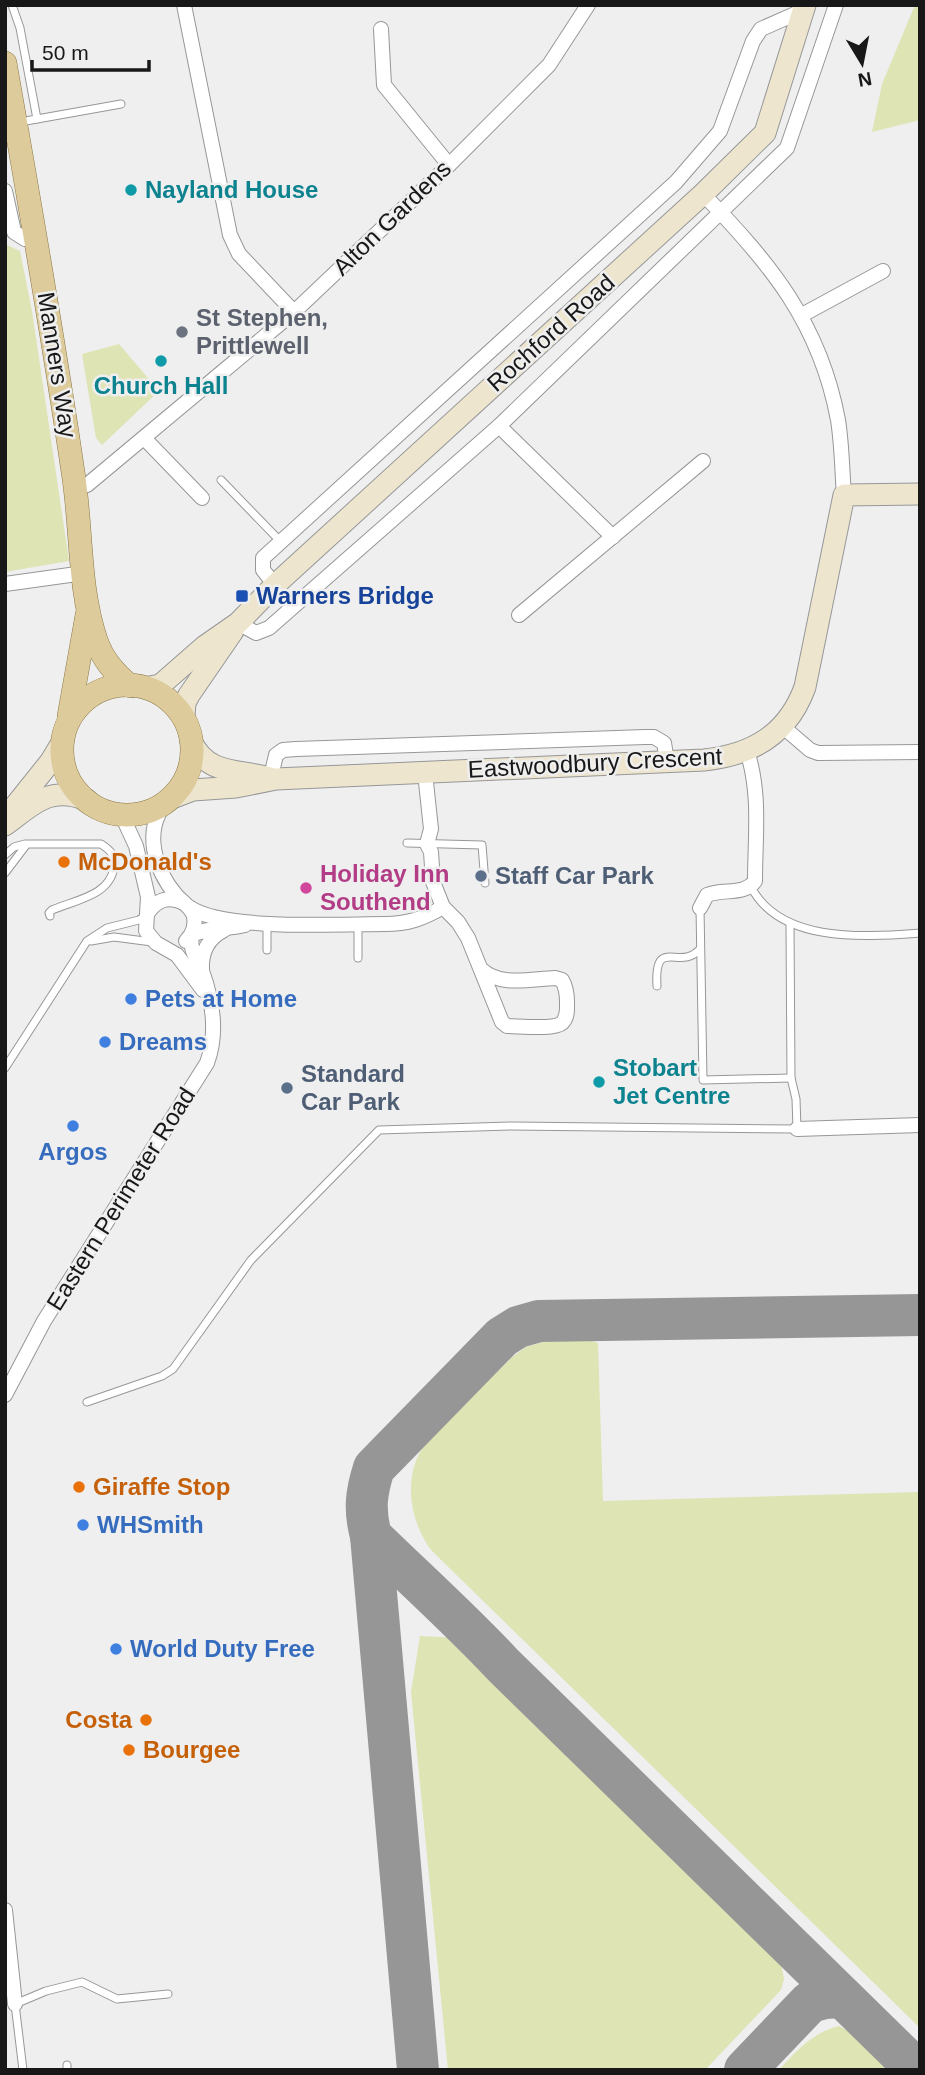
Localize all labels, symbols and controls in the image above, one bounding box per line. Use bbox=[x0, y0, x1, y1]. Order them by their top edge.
scale bar bbox=[32, 28, 149, 72]
north arrow bbox=[827, 28, 897, 98]
text: 50 m bbox=[42, 41, 89, 64]
text: N bbox=[856, 68, 873, 91]
street label: Alton Gardens bbox=[327, 155, 456, 281]
place label: Nayland House bbox=[145, 176, 318, 203]
marker: Nayland House bbox=[123, 182, 139, 198]
street label: Rochford Road bbox=[482, 269, 620, 397]
street label: Manners Way bbox=[33, 290, 82, 440]
place label: St Stephen, Prittlewell bbox=[196, 304, 328, 359]
marker: St Stephen, Prittlewell bbox=[174, 324, 190, 340]
marker: Church Hall bbox=[153, 353, 169, 369]
place label: Church Hall bbox=[94, 372, 228, 399]
place label: Warners Bridge bbox=[256, 582, 434, 609]
marker: Warners Bridge bbox=[234, 588, 250, 604]
street label: Eastwoodbury Crescent bbox=[467, 742, 723, 783]
place label: McDonald's bbox=[78, 848, 212, 875]
marker: McDonald's bbox=[56, 854, 72, 870]
place label: Holiday Inn Southend bbox=[320, 860, 449, 915]
place label: Staff Car Park bbox=[495, 862, 654, 889]
marker: Staff Car Park bbox=[473, 868, 489, 884]
marker: Holiday Inn Southend bbox=[298, 880, 314, 896]
place label: Pets at Home bbox=[145, 985, 297, 1012]
marker: Pets at Home bbox=[123, 991, 139, 1007]
place label: Dreams bbox=[119, 1028, 207, 1055]
marker: Dreams bbox=[97, 1034, 113, 1050]
place label: Stobart Jet Centre bbox=[613, 1054, 730, 1109]
place label: Standard Car Park bbox=[301, 1060, 405, 1115]
marker: Stobart Jet Centre bbox=[591, 1074, 607, 1090]
marker: Standard Car Park bbox=[279, 1080, 295, 1096]
street label: Eastern Perimeter Road bbox=[41, 1082, 200, 1315]
marker: Argos bbox=[65, 1118, 81, 1134]
place label: Argos bbox=[38, 1138, 108, 1165]
place label: Giraffe Stop bbox=[93, 1473, 230, 1500]
marker: Giraffe Stop bbox=[71, 1479, 87, 1495]
place label: WHSmith bbox=[97, 1511, 204, 1538]
marker: WHSmith bbox=[75, 1517, 91, 1533]
place label: World Duty Free bbox=[130, 1635, 315, 1662]
marker: World Duty Free bbox=[108, 1641, 124, 1657]
place label: Costa bbox=[65, 1706, 133, 1733]
marker: Costa bbox=[138, 1712, 154, 1728]
place label: Bourgee bbox=[143, 1736, 240, 1763]
marker: Bourgee bbox=[121, 1742, 137, 1758]

